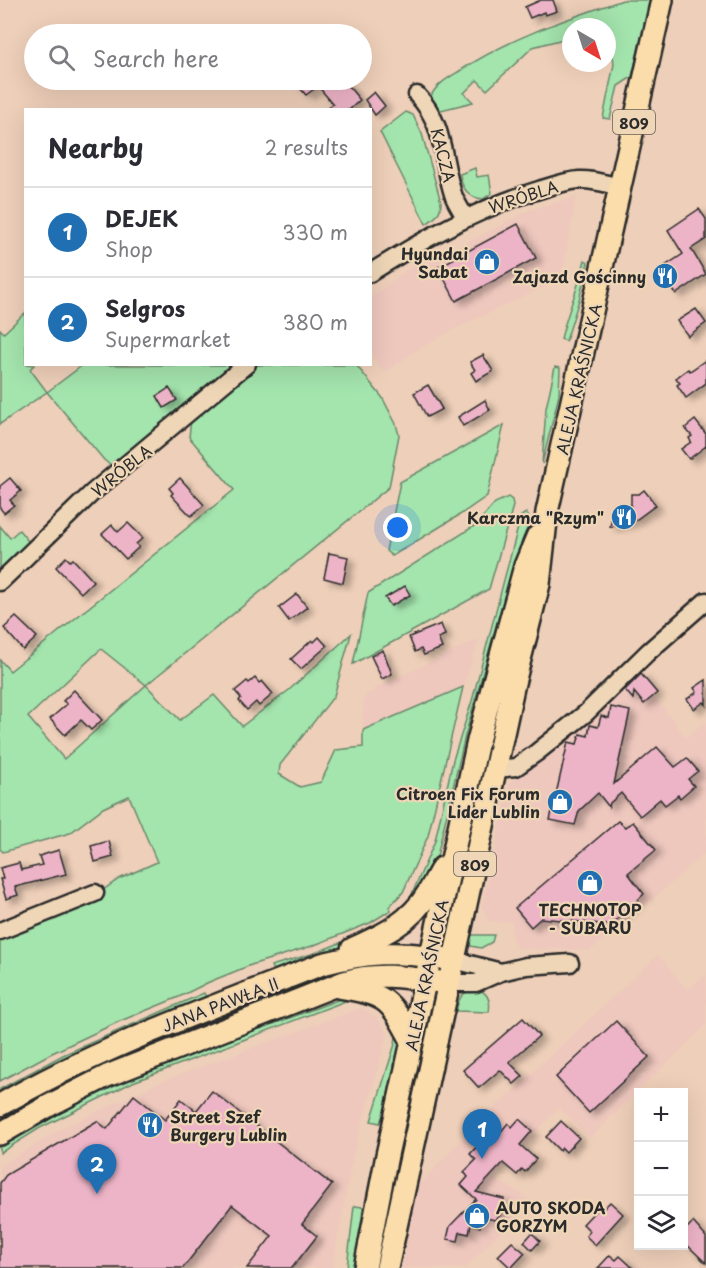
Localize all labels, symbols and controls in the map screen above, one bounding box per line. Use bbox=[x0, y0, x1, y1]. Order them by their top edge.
north arrow bbox=[562, 18, 616, 72]
search box bbox=[24, 24, 372, 90]
icon: search bbox=[45, 41, 78, 74]
text: Search here bbox=[93, 41, 219, 74]
road number: 809 bbox=[613, 110, 655, 134]
street label: KACZA bbox=[426, 125, 462, 185]
text: Nearby bbox=[48, 128, 143, 167]
text: 2 results bbox=[265, 132, 348, 162]
street label: WRÓBLA bbox=[485, 173, 561, 219]
text: DEJEK bbox=[105, 201, 178, 234]
text: 1 bbox=[63, 217, 72, 247]
text: 330 m bbox=[282, 217, 348, 247]
text: Shop bbox=[105, 234, 153, 264]
place label: Hyundai Sabat bbox=[401, 241, 468, 283]
shop icon: Hyundai Sabat bbox=[472, 247, 502, 277]
restaurant icon: Zajazd Gościnny bbox=[650, 261, 680, 291]
place label: Zajazd Gościnny bbox=[512, 264, 646, 288]
text: Selgros bbox=[105, 291, 185, 324]
street label: ALEJA KRAŚNICKA bbox=[549, 301, 607, 457]
text: 2 bbox=[60, 307, 75, 337]
text: 380 m bbox=[282, 307, 348, 337]
text: Supermarket bbox=[105, 324, 231, 354]
street label: WRÓBLA bbox=[86, 438, 157, 502]
restaurant icon: Karczma "Rzym" bbox=[609, 502, 639, 532]
place label: Karczma "Rzym" bbox=[467, 505, 604, 529]
your location bbox=[383, 513, 412, 542]
place label: Citroen Fix Forum Lider Lublin bbox=[396, 781, 540, 823]
shop icon: Citroen Fix Forum Lider Lublin bbox=[545, 787, 575, 817]
road number: 809 bbox=[454, 852, 496, 876]
shop icon: TECHNOTOP - SUBARU bbox=[575, 868, 605, 898]
street label: ALEJA KRAŚNICKA bbox=[398, 897, 454, 1053]
place label: TECHNOTOP - SUBARU bbox=[539, 897, 642, 939]
street label: JANA PAWŁA II bbox=[158, 971, 282, 1037]
map controls bbox=[634, 1088, 688, 1250]
button: + bbox=[634, 1088, 688, 1142]
place label: Street Szef Burgery Lublin bbox=[170, 1104, 287, 1146]
restaurant icon: Street Szef Burgery Lublin bbox=[135, 1110, 165, 1140]
pin: 1 bbox=[462, 1110, 502, 1159]
button: − bbox=[634, 1142, 688, 1196]
pin: 2 bbox=[78, 1144, 116, 1194]
place label: AUTO SKODA GORZYM bbox=[496, 1195, 606, 1237]
button: layers bbox=[634, 1196, 688, 1250]
shop icon: AUTO SKODA GORZYM bbox=[462, 1201, 492, 1231]

